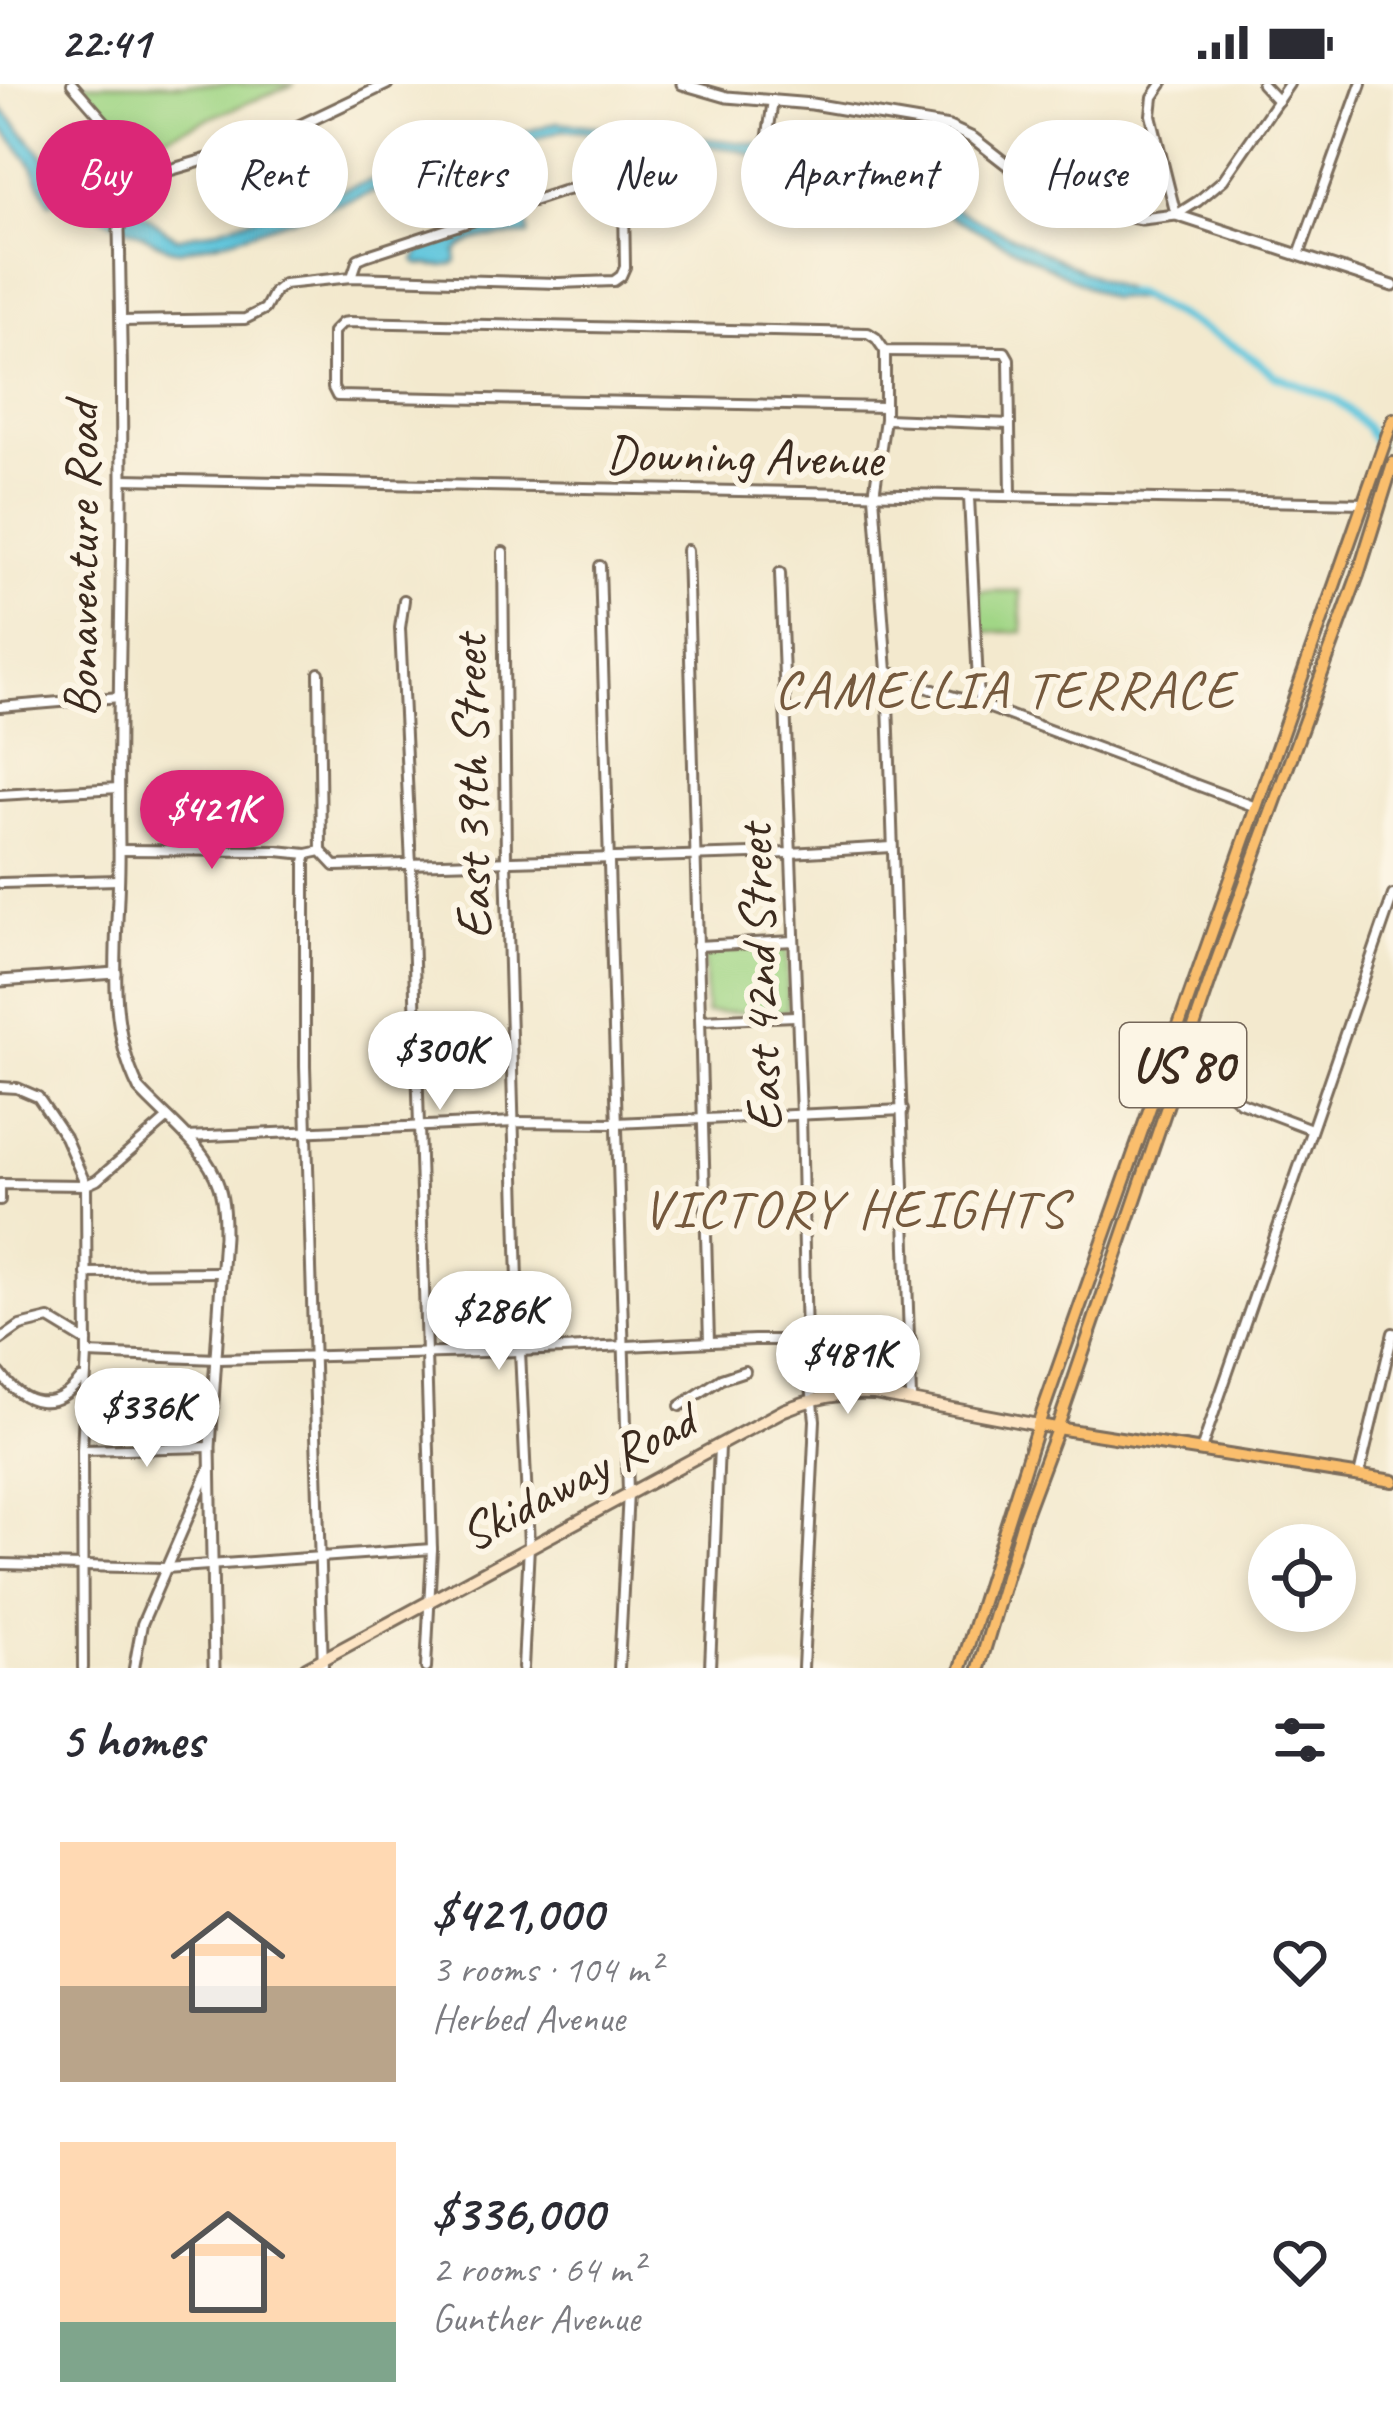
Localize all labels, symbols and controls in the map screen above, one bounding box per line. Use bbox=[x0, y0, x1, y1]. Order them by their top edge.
text: 22:41 bbox=[60, 14, 150, 71]
chip: Buy bbox=[36, 120, 172, 228]
chip: Rent bbox=[196, 120, 348, 228]
chip: Filters bbox=[372, 120, 548, 228]
chip: New bbox=[572, 120, 717, 228]
chip: Apartment bbox=[741, 120, 979, 228]
chip: House bbox=[1003, 120, 1169, 228]
street label: Bonaventure Road bbox=[49, 396, 113, 717]
street label: Downing Avenue bbox=[605, 422, 887, 490]
street label: East 39th Street bbox=[436, 629, 506, 940]
district label: CAMELLIA TERRACE bbox=[774, 655, 1239, 723]
pin: $421K bbox=[128, 770, 296, 872]
text: $421K bbox=[167, 784, 257, 833]
street label: East 42nd Street bbox=[721, 818, 796, 1133]
pin: $300K bbox=[356, 1011, 524, 1113]
road number: US 80 bbox=[1120, 1023, 1246, 1107]
text: $300K bbox=[395, 1025, 485, 1074]
district label: VICTORY HEIGHTS bbox=[643, 1174, 1074, 1242]
pin: $286K bbox=[415, 1271, 583, 1373]
text: $286K bbox=[454, 1285, 544, 1334]
pin: $481K bbox=[764, 1315, 932, 1417]
text: $481K bbox=[803, 1329, 893, 1378]
pin: $336K bbox=[63, 1368, 231, 1470]
text: $336K bbox=[102, 1382, 192, 1431]
street label: Skidaway Road bbox=[449, 1385, 712, 1566]
map controls bbox=[1248, 1524, 1356, 1632]
button: locate bbox=[1248, 1524, 1356, 1632]
icon: filters bbox=[1267, 1707, 1333, 1773]
text: 5 homes bbox=[60, 1708, 203, 1772]
text: $421,000 bbox=[432, 1881, 603, 1945]
icon: home bbox=[156, 1890, 300, 2034]
icon: heart bbox=[1267, 1929, 1333, 1995]
text: 3 rooms · 104 m² bbox=[432, 1945, 660, 1994]
text: Herbed Avenue bbox=[432, 1994, 625, 2043]
text: $336,000 bbox=[432, 2181, 604, 2245]
icon: home bbox=[156, 2190, 300, 2334]
icon: heart bbox=[1267, 2229, 1333, 2295]
text: 2 rooms · 64 m² bbox=[432, 2245, 643, 2294]
text: Gunther Avenue bbox=[432, 2294, 640, 2343]

